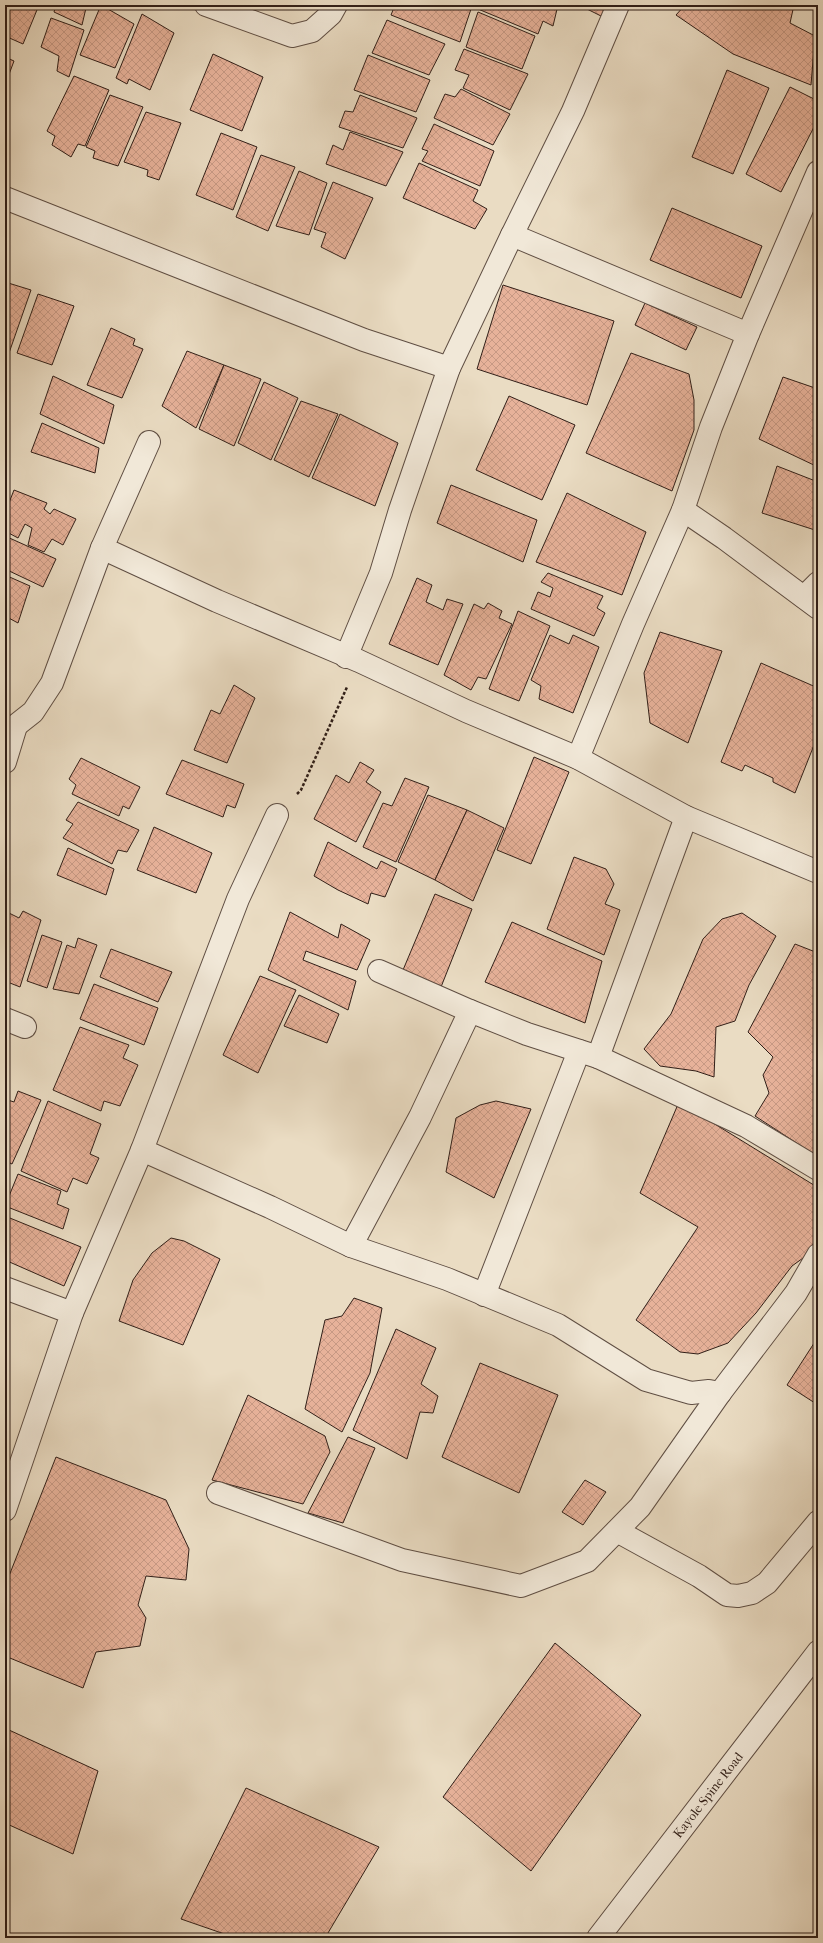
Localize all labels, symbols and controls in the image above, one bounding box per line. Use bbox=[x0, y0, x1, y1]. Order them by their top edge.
street label: Kayole Spine Road bbox=[670, 1749, 747, 1841]

